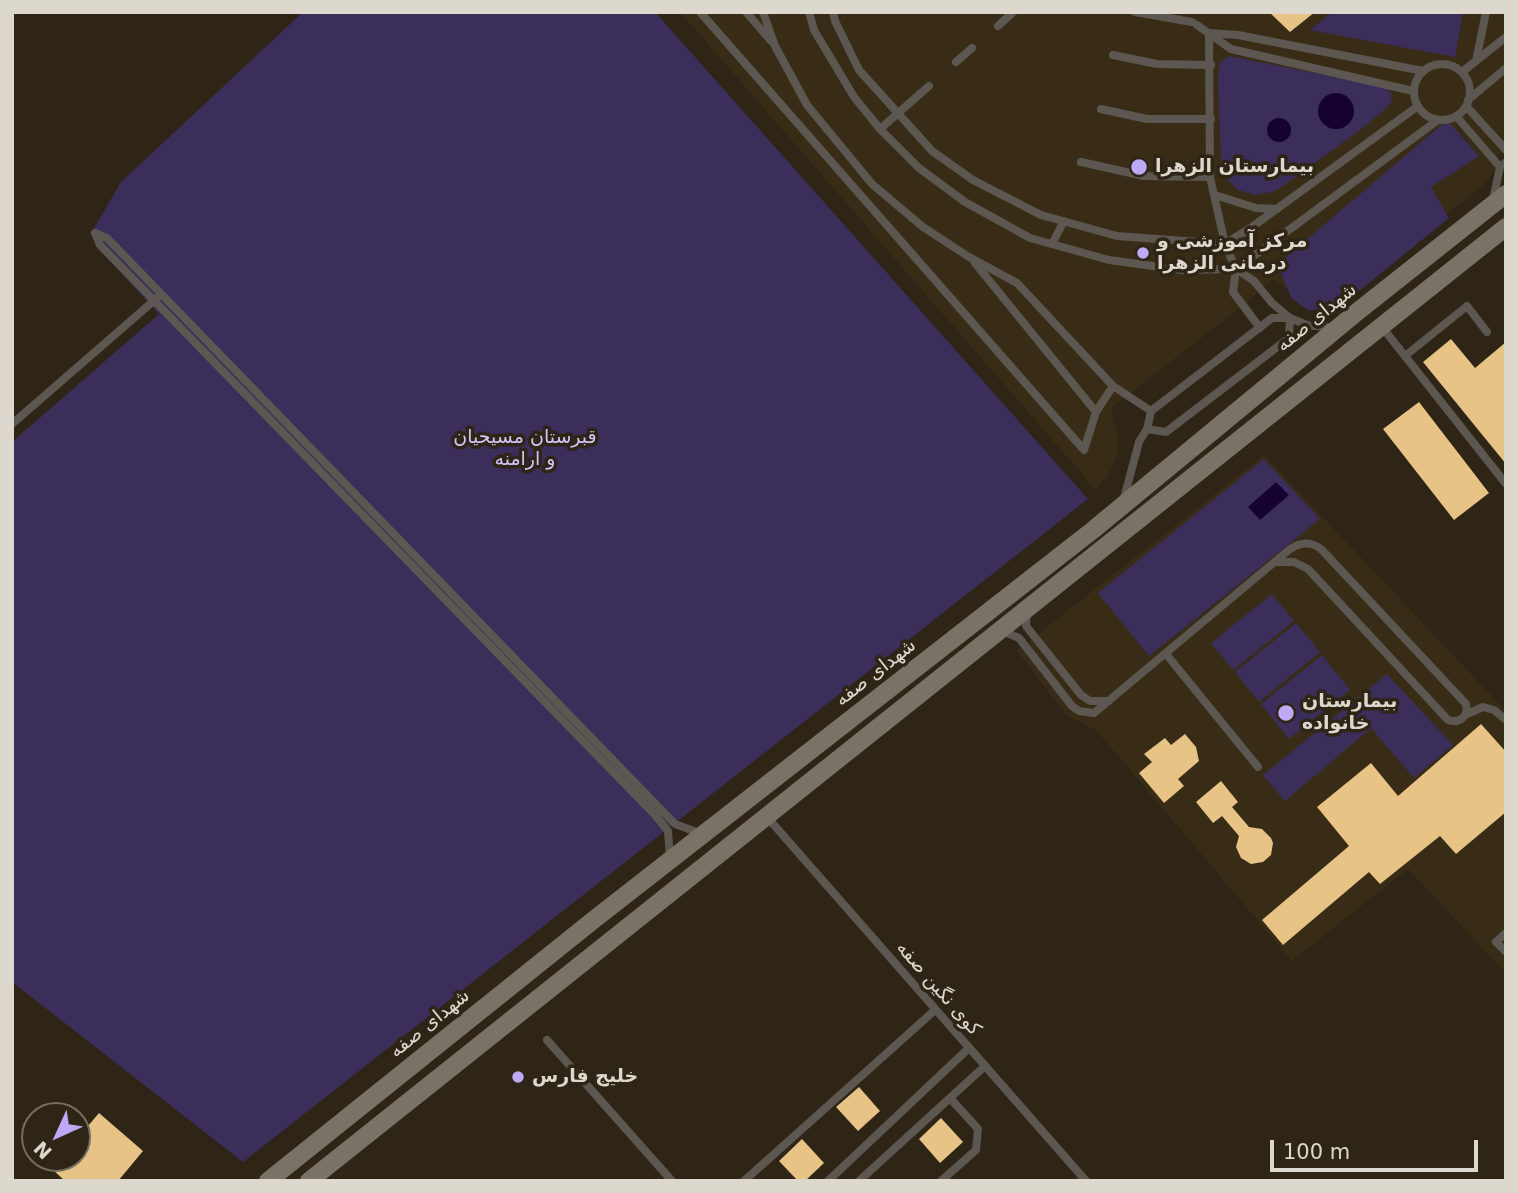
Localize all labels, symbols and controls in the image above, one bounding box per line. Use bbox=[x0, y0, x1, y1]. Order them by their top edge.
place label: بیمارستان الزهرا bbox=[1155, 156, 1314, 178]
marker: بیمارستان الزهرا bbox=[1129, 157, 1149, 177]
place label: مرکز آموزشی و درمانی الزهرا bbox=[1157, 231, 1308, 275]
marker: مرکز آموزشی و درمانی الزهرا bbox=[1135, 245, 1151, 261]
street label: شهدای صفه bbox=[1272, 279, 1362, 357]
park label: قبرستان مسیحیان و ارامنه bbox=[453, 427, 597, 471]
street label: شهدای صفه bbox=[831, 634, 921, 712]
place label: بیمارستان خانواده bbox=[1302, 691, 1397, 735]
marker: بیمارستان خانواده bbox=[1276, 703, 1296, 723]
street label: کوی نگین صفه bbox=[891, 937, 985, 1041]
street label: شهدای صفه bbox=[385, 985, 475, 1063]
place label: خلیج فارس bbox=[532, 1066, 638, 1088]
marker: خلیج فارس bbox=[510, 1069, 526, 1085]
north arrow bbox=[21, 1102, 91, 1172]
scale bar bbox=[1273, 1126, 1481, 1170]
text: N bbox=[29, 1137, 56, 1164]
text: 100 m bbox=[1283, 1140, 1350, 1164]

